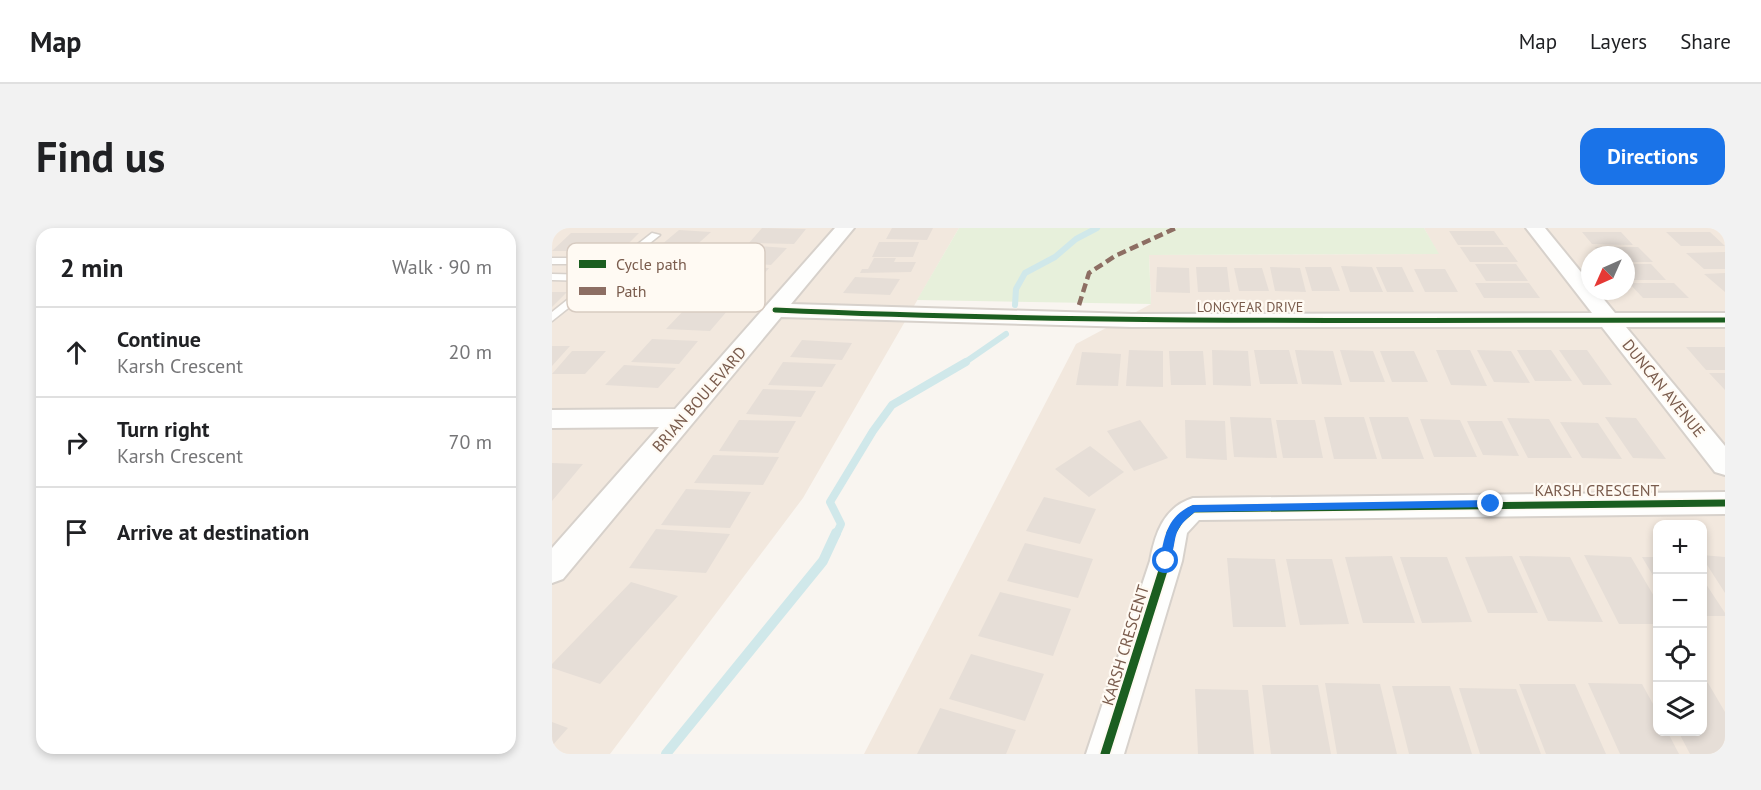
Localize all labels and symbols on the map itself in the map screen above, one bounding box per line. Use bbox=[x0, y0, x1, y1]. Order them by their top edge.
legend bbox=[567, 243, 765, 312]
north arrow bbox=[1581, 246, 1635, 300]
text: Cycle path bbox=[616, 254, 687, 274]
text: Path bbox=[616, 281, 647, 301]
street label: LONGYEAR DRIVE bbox=[1197, 298, 1303, 316]
street label: DUNCAN AVENUE bbox=[1618, 335, 1710, 441]
street label: BRIAN BOULEVARD bbox=[648, 342, 750, 456]
street label: KARSH CRESCENT bbox=[1535, 480, 1659, 500]
route end bbox=[1477, 490, 1503, 516]
route start bbox=[1152, 547, 1178, 573]
street label: KARSH CRESCENT bbox=[1097, 582, 1153, 708]

